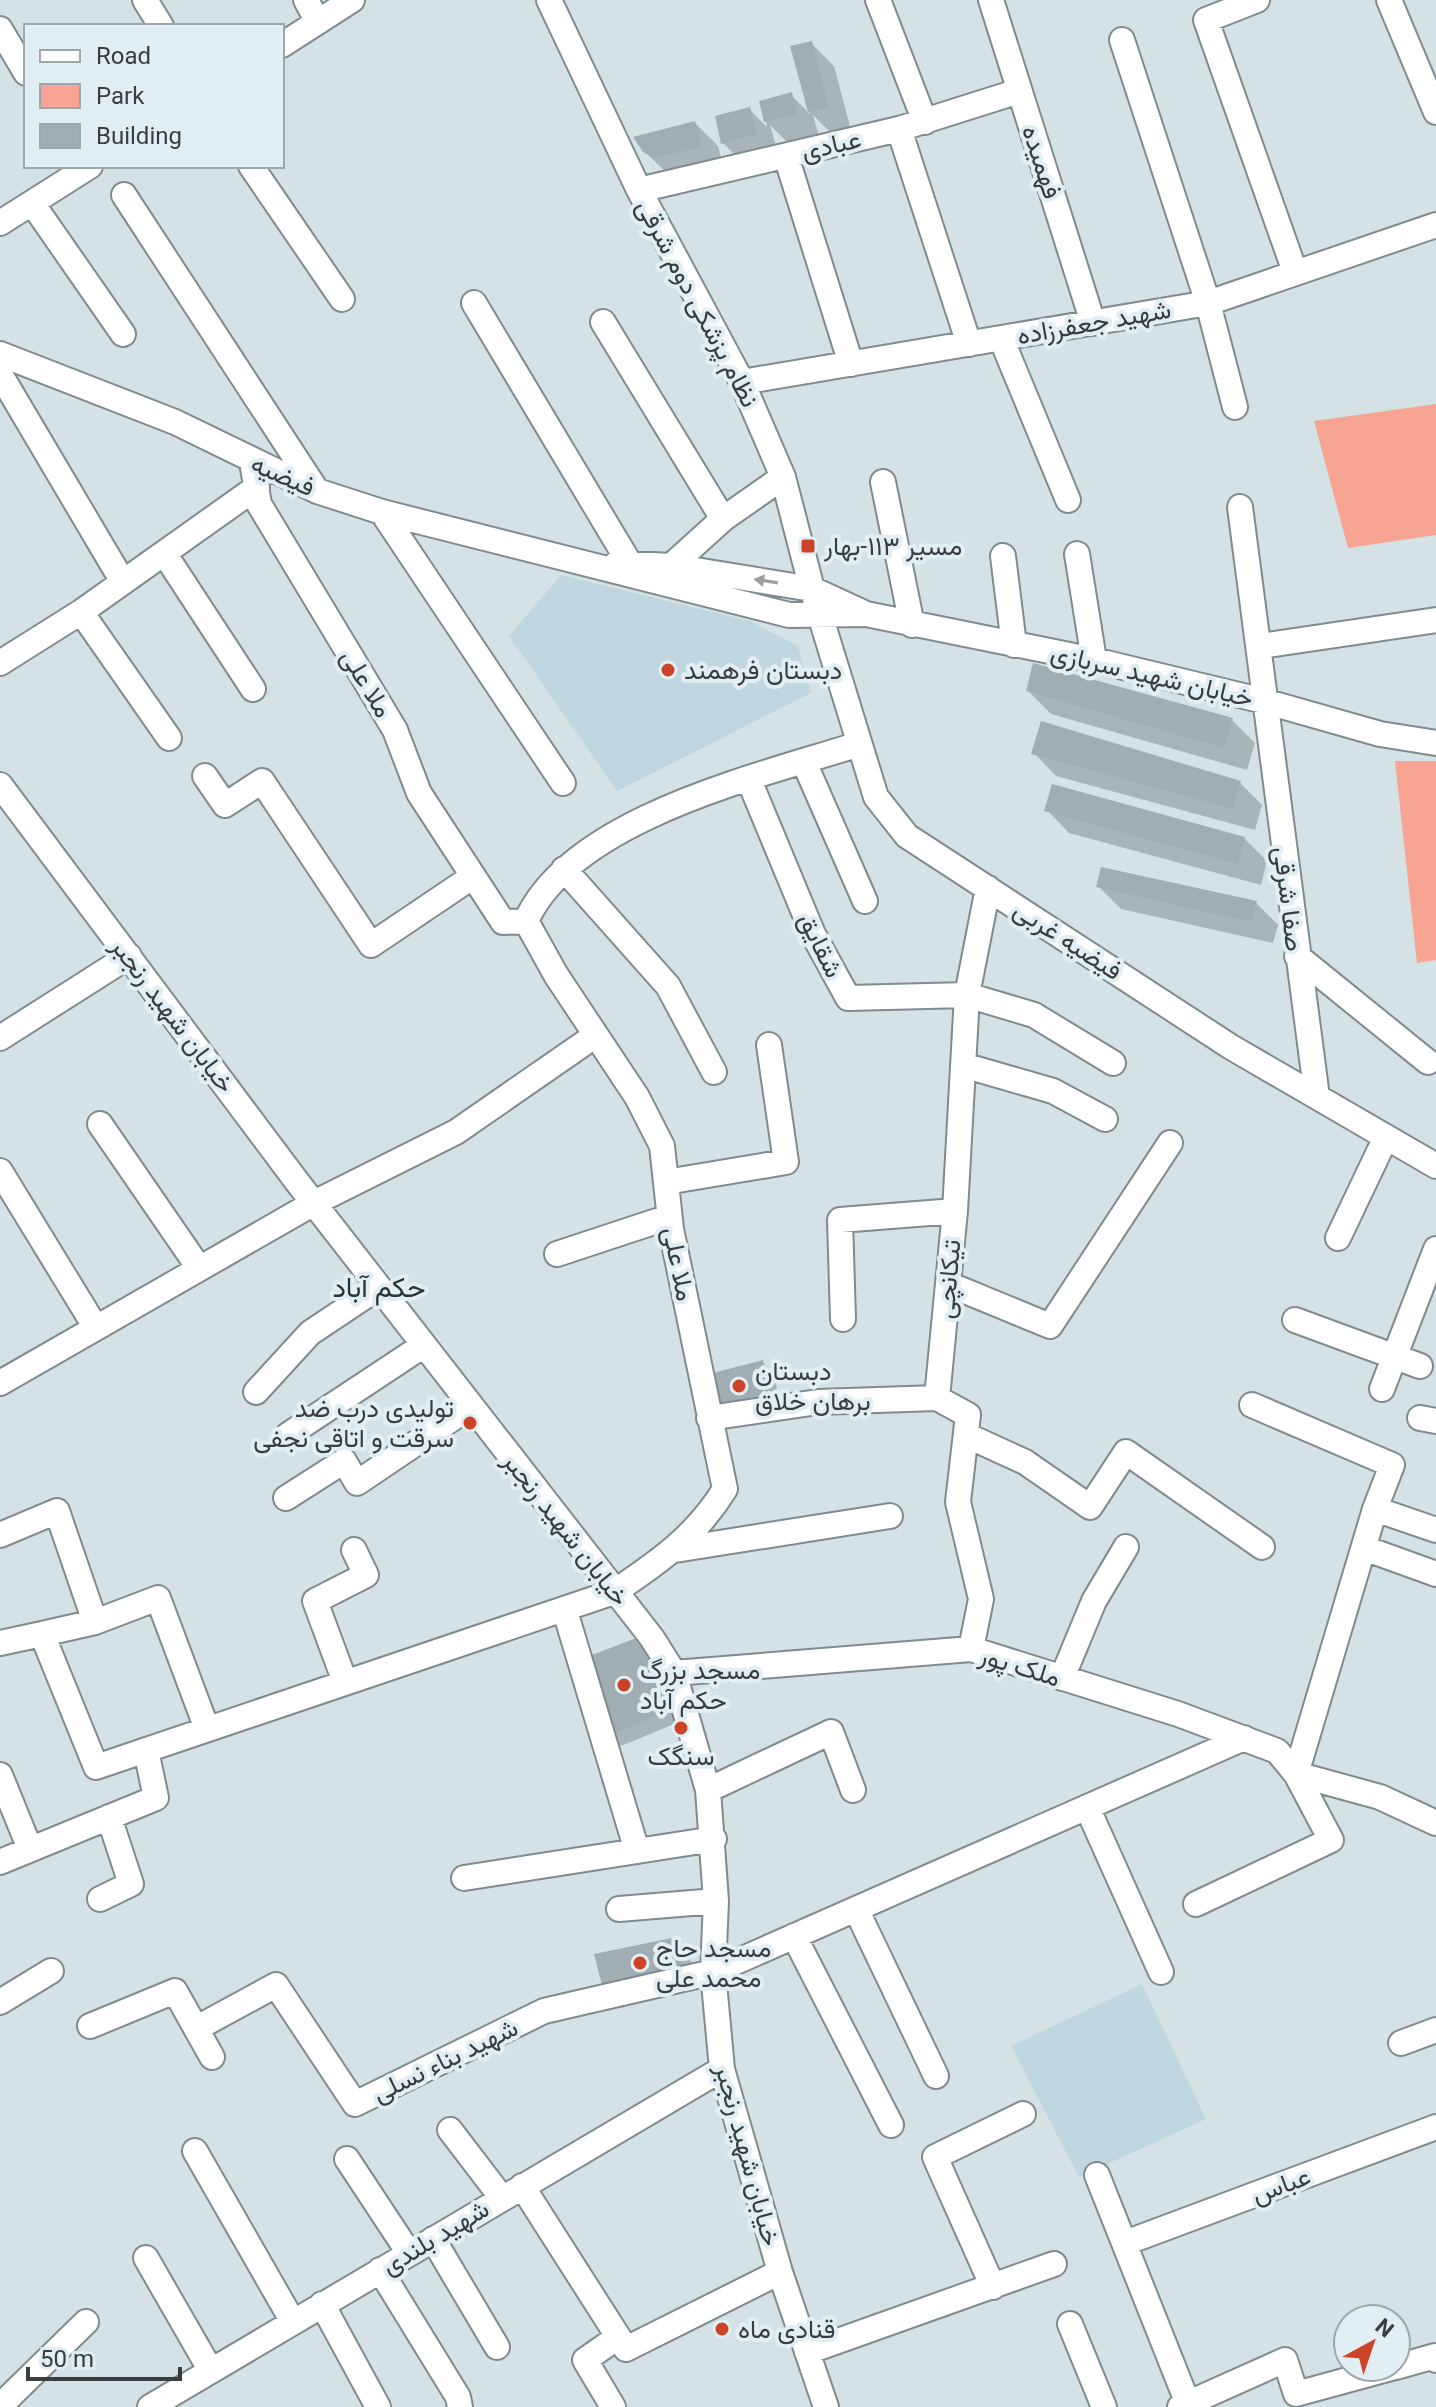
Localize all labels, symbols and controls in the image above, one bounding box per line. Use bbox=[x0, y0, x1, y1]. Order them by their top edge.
legend bbox=[24, 24, 284, 168]
text: Road bbox=[96, 42, 151, 70]
text: Park bbox=[96, 82, 145, 110]
text: Building bbox=[96, 122, 182, 150]
street label: فهمیده bbox=[1015, 122, 1068, 203]
street label: عبادی bbox=[798, 124, 864, 167]
street label: نظام پزشکی دوم شرقی bbox=[628, 194, 766, 414]
street label: شهید جعفرزاده bbox=[1015, 294, 1173, 351]
street label: فیضیه bbox=[246, 448, 320, 502]
place label: مسیر ۱۱۳-بهار bbox=[823, 531, 962, 562]
marker: مسیر ۱۱۳-بهار bbox=[799, 537, 817, 555]
one-way arrow bbox=[753, 575, 778, 587]
street label: خیابان شهید سربازی bbox=[1048, 637, 1256, 714]
street label: ملا علی bbox=[334, 643, 399, 723]
place label: دبستان فرهمند bbox=[684, 655, 842, 686]
marker: دبستان فرهمند bbox=[659, 661, 677, 679]
street label: صفا شرقی bbox=[1267, 845, 1310, 953]
street label: فیضیه غربی bbox=[1008, 894, 1128, 987]
street label: شقایق bbox=[792, 908, 849, 983]
street label: خیابان شهید رنجبر bbox=[103, 931, 241, 1099]
street label: ملا علی bbox=[656, 1224, 701, 1304]
street label: تیکانچی bbox=[930, 1238, 969, 1320]
district label: حکم آباد bbox=[332, 1271, 426, 1306]
place label: دبستان برهان خلاق bbox=[755, 1356, 871, 1417]
marker: دبستان برهان خلاق bbox=[730, 1377, 748, 1395]
place label: تولیدی درب ضد سرقت و اتاقی نجفی bbox=[253, 1393, 454, 1454]
marker: تولیدی درب ضد سرقت و اتاقی نجفی bbox=[461, 1414, 479, 1432]
street label: خیابان شهید رنجبر bbox=[495, 1445, 635, 1612]
street label: ملک پور bbox=[974, 1639, 1064, 1695]
place label: مسجد بزرگ حکم آباد bbox=[640, 1655, 760, 1717]
marker: مسجد بزرگ حکم آباد bbox=[615, 1676, 633, 1694]
marker: سنگک bbox=[672, 1719, 690, 1737]
place label: سنگک bbox=[647, 1741, 715, 1771]
place label: مسجد حاج محمد علی bbox=[656, 1933, 771, 1994]
marker: مسجد حاج محمد علی bbox=[631, 1954, 649, 1972]
street label: شهید بناء نسلی bbox=[367, 2012, 523, 2109]
street label: خیابان شهید رنجبر bbox=[708, 2060, 787, 2249]
street label: عباس bbox=[1248, 2161, 1315, 2210]
street label: شهید بلندی bbox=[376, 2193, 495, 2282]
north arrow bbox=[1332, 2303, 1412, 2383]
text: N bbox=[1371, 2313, 1399, 2343]
place label: قنادی ماه bbox=[738, 2314, 835, 2345]
marker: قنادی ماه bbox=[713, 2320, 731, 2338]
scale bar bbox=[28, 2331, 180, 2381]
text: 50 m bbox=[40, 2345, 94, 2373]

